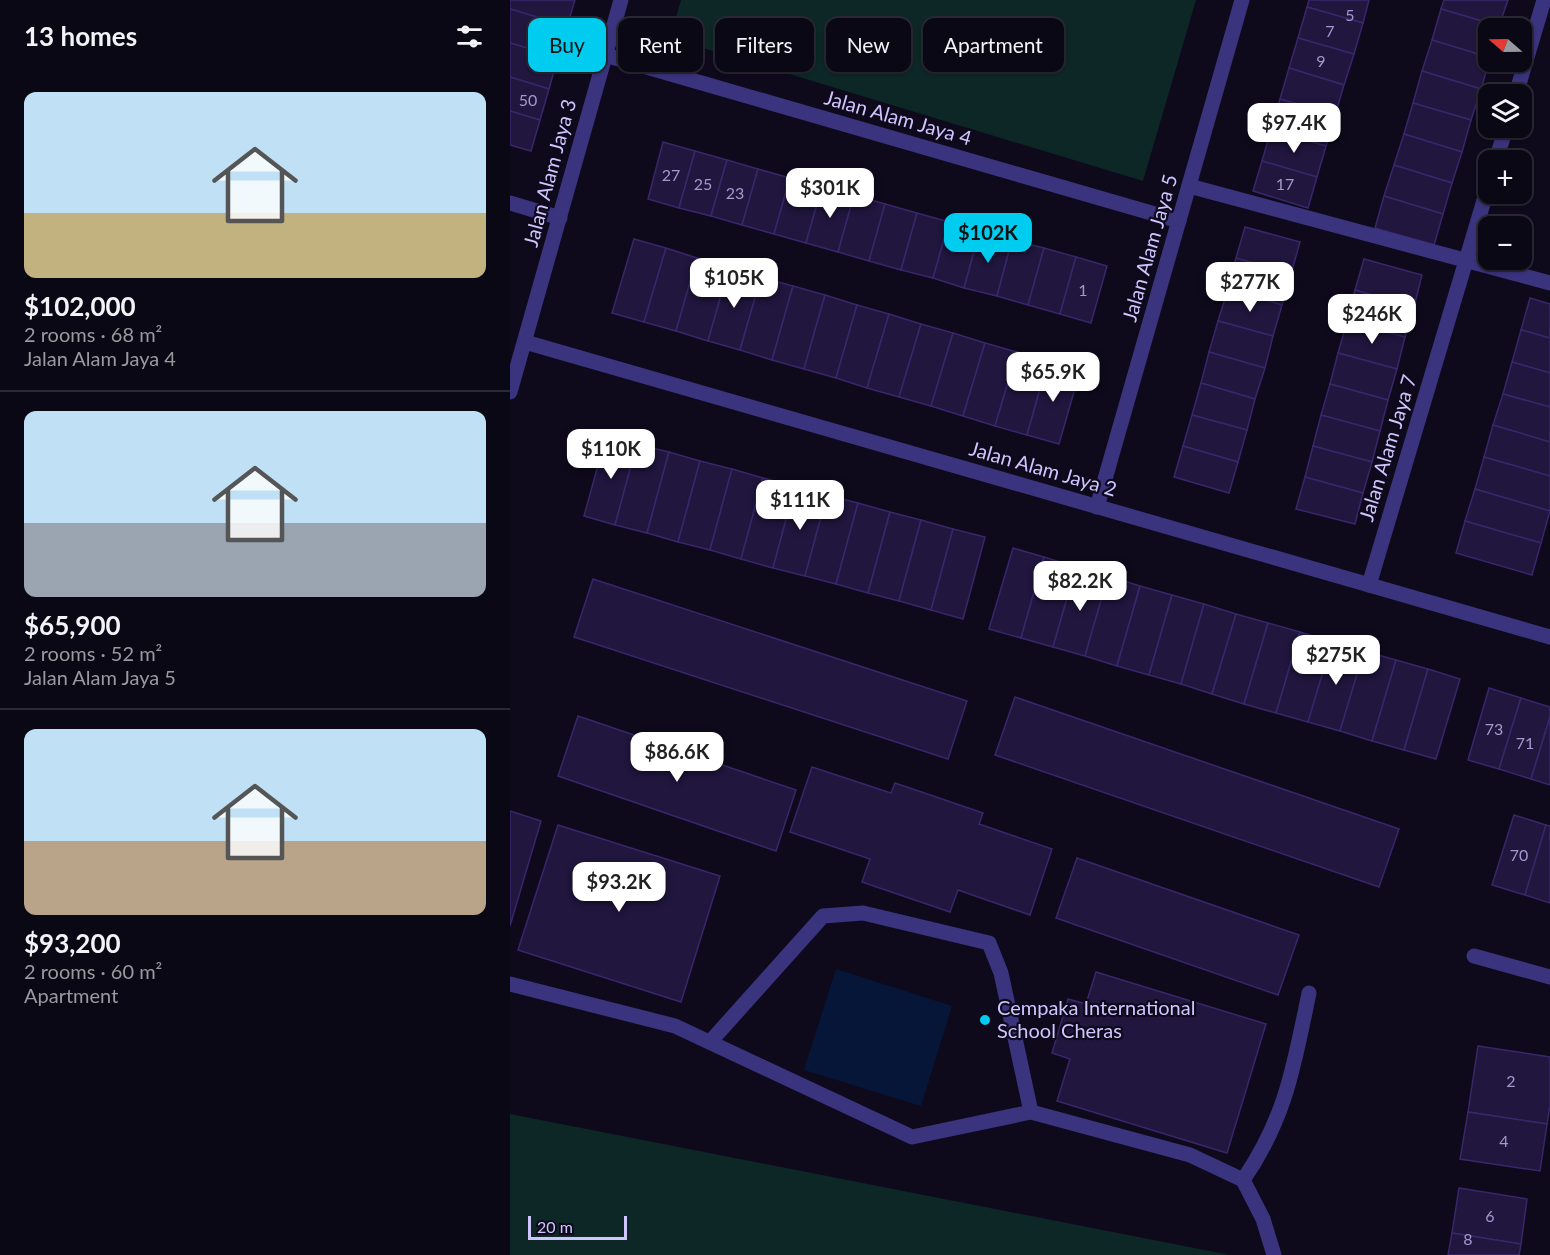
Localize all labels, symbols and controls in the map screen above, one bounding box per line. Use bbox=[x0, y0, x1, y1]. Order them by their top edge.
house number: 5 bbox=[1345, 5, 1355, 24]
chip: Buy bbox=[528, 18, 606, 72]
chip: Rent bbox=[618, 18, 703, 72]
chip: Filters bbox=[715, 18, 814, 72]
chip: New bbox=[826, 18, 911, 72]
chip: Apartment bbox=[923, 18, 1064, 72]
north arrow bbox=[1478, 18, 1532, 72]
map controls bbox=[1478, 18, 1532, 270]
text: 13 homes bbox=[24, 20, 137, 52]
icon: filters bbox=[453, 20, 486, 53]
house number: 7 bbox=[1325, 21, 1335, 40]
house number: 9 bbox=[1316, 51, 1326, 70]
button: layers bbox=[1478, 84, 1532, 138]
street label: Jalan Alam Jaya 4 bbox=[822, 85, 975, 150]
house number: 50 bbox=[519, 90, 537, 109]
street label: Jalan Alam Jaya 3 bbox=[518, 96, 580, 249]
pin: $97.4K bbox=[1245, 103, 1343, 154]
text: $97.4K bbox=[1262, 110, 1326, 134]
icon: home bbox=[201, 131, 309, 239]
button: + bbox=[1478, 150, 1532, 204]
house number: 27 bbox=[662, 165, 680, 184]
pin: $301K bbox=[788, 168, 872, 219]
street label: Jalan Alam Jaya 5 bbox=[1117, 171, 1182, 324]
house number: 25 bbox=[694, 174, 712, 193]
house number: 17 bbox=[1276, 174, 1294, 193]
text: $301K bbox=[800, 175, 860, 199]
house number: 23 bbox=[726, 183, 744, 202]
pin: $102K bbox=[946, 213, 1030, 264]
button: − bbox=[1478, 216, 1532, 270]
text: $102K bbox=[958, 220, 1018, 244]
pin: $105K bbox=[692, 258, 776, 309]
pin: $277K bbox=[1208, 262, 1292, 313]
text: $105K bbox=[704, 265, 764, 289]
text: $277K bbox=[1220, 269, 1280, 293]
house number: 1 bbox=[1078, 280, 1088, 299]
text: $102,000 bbox=[24, 290, 136, 322]
pin: $246K bbox=[1330, 294, 1414, 345]
text: $246K bbox=[1342, 301, 1402, 325]
text: 2 rooms · 68 m² bbox=[24, 322, 162, 346]
text: Jalan Alam Jaya 4 bbox=[24, 346, 176, 370]
pin: $65.9K bbox=[1004, 352, 1102, 403]
text: $65.9K bbox=[1021, 359, 1085, 383]
street label: Jalan Alam Jaya 7 bbox=[1353, 372, 1421, 524]
pin: $110K bbox=[569, 429, 653, 480]
text: $110K bbox=[581, 436, 641, 460]
street label: Jalan Alam Jaya 2 bbox=[967, 436, 1120, 501]
icon: home bbox=[201, 450, 309, 558]
pin: $111K bbox=[758, 480, 842, 531]
text: $111K bbox=[770, 487, 830, 511]
pin: $82.2K bbox=[1031, 561, 1129, 612]
text: $82.2K bbox=[1048, 568, 1112, 592]
text: $65,900 bbox=[24, 609, 121, 641]
pin: $275K bbox=[1294, 635, 1378, 686]
text: 2 rooms · 52 m² bbox=[24, 641, 162, 665]
text: $275K bbox=[1306, 642, 1366, 666]
text: Jalan Alam Jaya 5 bbox=[24, 665, 176, 689]
house number: 73 bbox=[1485, 719, 1503, 738]
pin: $86.6K bbox=[628, 732, 726, 783]
house number: 71 bbox=[1516, 733, 1534, 752]
text: $86.6K bbox=[645, 739, 709, 763]
icon: home bbox=[201, 768, 309, 876]
house number: 70 bbox=[1510, 845, 1528, 864]
pin: $93.2K bbox=[570, 862, 668, 913]
text: $93.2K bbox=[587, 869, 651, 893]
text: $93,200 bbox=[24, 927, 121, 959]
text: 2 rooms · 60 m² bbox=[24, 959, 162, 983]
text: Apartment bbox=[24, 983, 118, 1007]
place label: Cempaka International School Cheras bbox=[997, 995, 1195, 1042]
marker: Cempaka International School Cheras bbox=[978, 1013, 992, 1027]
house number: 2 bbox=[1506, 1071, 1516, 1090]
house number: 4 bbox=[1499, 1131, 1509, 1150]
house number: 6 bbox=[1485, 1206, 1495, 1225]
scale bar bbox=[528, 1213, 627, 1240]
text: 20 m bbox=[537, 1217, 573, 1236]
house number: 8 bbox=[1463, 1229, 1473, 1248]

